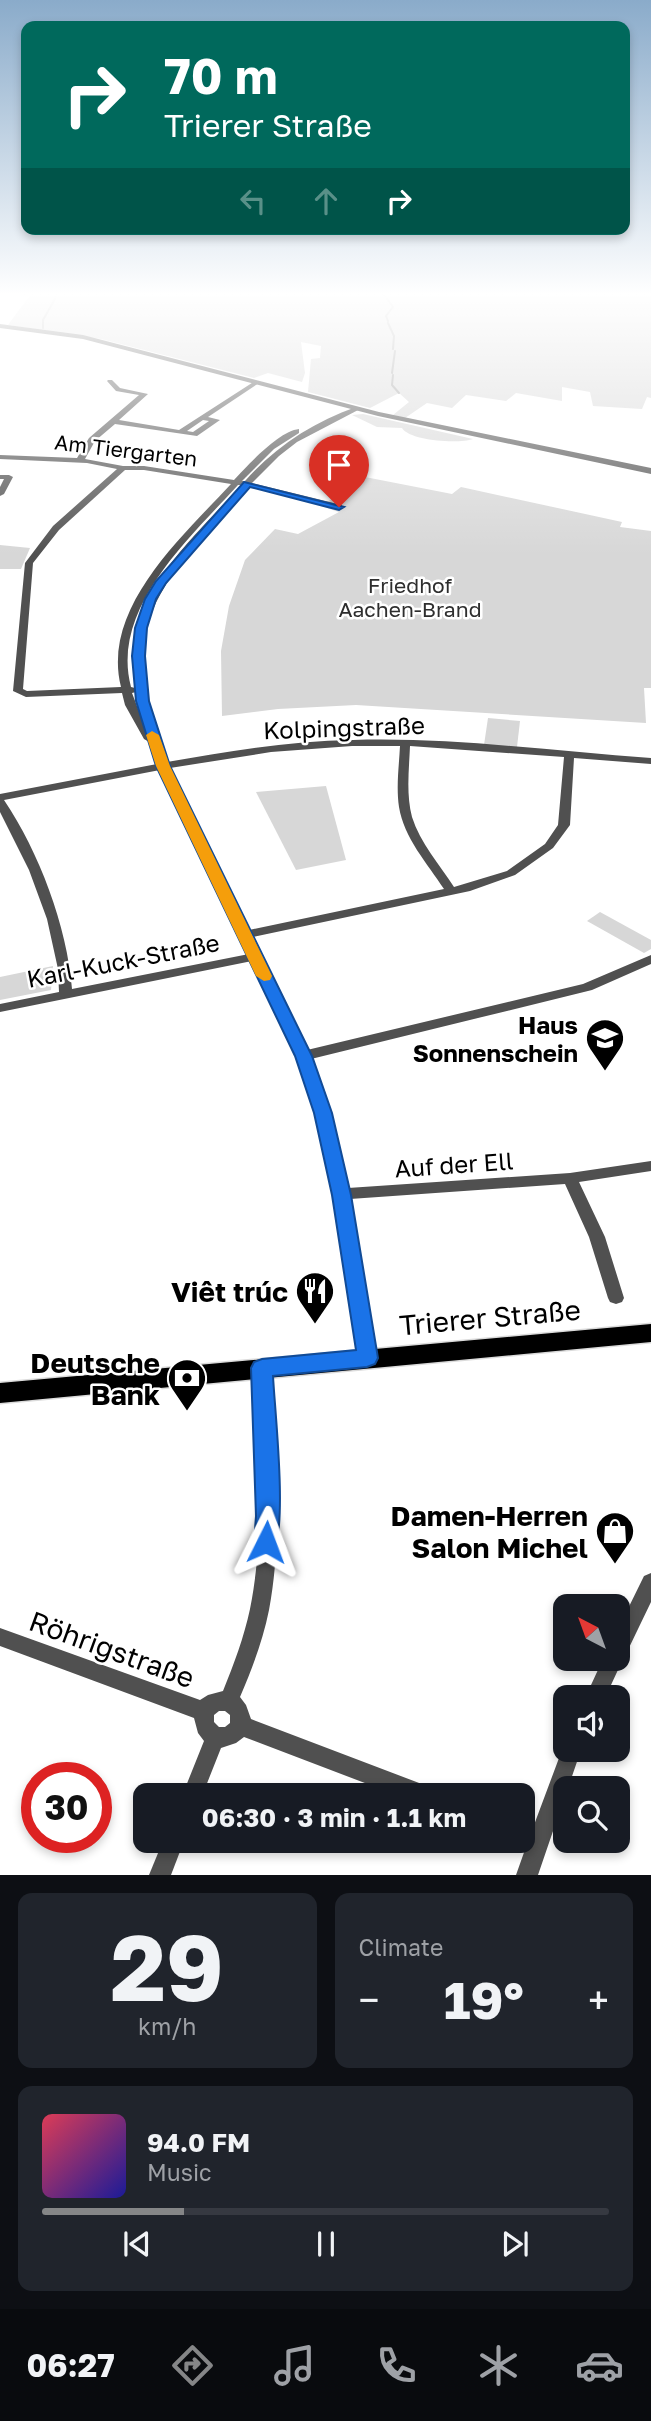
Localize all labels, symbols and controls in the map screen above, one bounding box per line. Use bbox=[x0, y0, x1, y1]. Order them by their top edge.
text: 70 m bbox=[164, 46, 278, 105]
icon: right bbox=[49, 49, 140, 140]
text: Trierer Straße bbox=[164, 106, 372, 144]
icon: left bbox=[234, 182, 272, 220]
icon: ahead bbox=[307, 182, 345, 220]
icon: right bbox=[380, 182, 418, 220]
street label: Am Tiergarten bbox=[53, 428, 199, 472]
pin bbox=[309, 435, 369, 507]
icon: arrive bbox=[320, 446, 358, 484]
park label: Friedhof Aachen-Brand bbox=[338, 572, 482, 622]
street label: Kolpingstraße bbox=[263, 710, 425, 744]
street label: Karl-Kuck-Straße bbox=[24, 927, 222, 993]
place label: Haus Sonnenschein bbox=[413, 1010, 578, 1067]
school or university icon: Haus Sonnenschein bbox=[584, 1017, 626, 1072]
street label: Auf der Ell bbox=[394, 1145, 514, 1183]
restaurant icon: Viêt trúc bbox=[294, 1270, 336, 1325]
place label: Viêt trúc bbox=[171, 1275, 288, 1308]
street label: Trierer Straße bbox=[398, 1293, 582, 1341]
place label: Deutsche Bank bbox=[30, 1346, 160, 1411]
bank icon: Deutsche Bank bbox=[166, 1357, 208, 1412]
place label: Damen-Herren Salon Michel bbox=[390, 1499, 588, 1564]
position arrow bbox=[229, 1505, 303, 1579]
shop icon: Damen-Herren Salon Michel bbox=[594, 1510, 636, 1565]
north arrow bbox=[553, 1594, 630, 1671]
map controls bbox=[553, 1594, 630, 1853]
street label: Röhrigstraße bbox=[25, 1604, 199, 1694]
button: sound bbox=[553, 1685, 630, 1762]
speed limit sign: 30 bbox=[21, 1762, 112, 1853]
button: search bbox=[553, 1776, 630, 1853]
text: 06:30 · 3 min · 1.1 km bbox=[202, 1802, 466, 1833]
text: 29 bbox=[111, 1912, 224, 2021]
text: Climate bbox=[359, 1933, 443, 1961]
text: 19° bbox=[444, 1968, 524, 2030]
text: − bbox=[359, 1977, 379, 2022]
text: + bbox=[588, 1977, 609, 2022]
text: km/h bbox=[138, 2012, 197, 2040]
text: 94.0 FM bbox=[147, 2127, 250, 2158]
text: Music bbox=[147, 2158, 212, 2186]
icon: previous bbox=[118, 2225, 156, 2263]
icon: pause bbox=[307, 2225, 345, 2263]
icon: next bbox=[496, 2225, 534, 2263]
icon: directions bbox=[168, 2341, 217, 2390]
icon: music bbox=[270, 2341, 319, 2390]
icon: phone bbox=[372, 2341, 421, 2390]
icon: climate bbox=[474, 2341, 523, 2390]
icon: car bbox=[575, 2341, 624, 2390]
text: 06:27 bbox=[26, 2346, 115, 2384]

